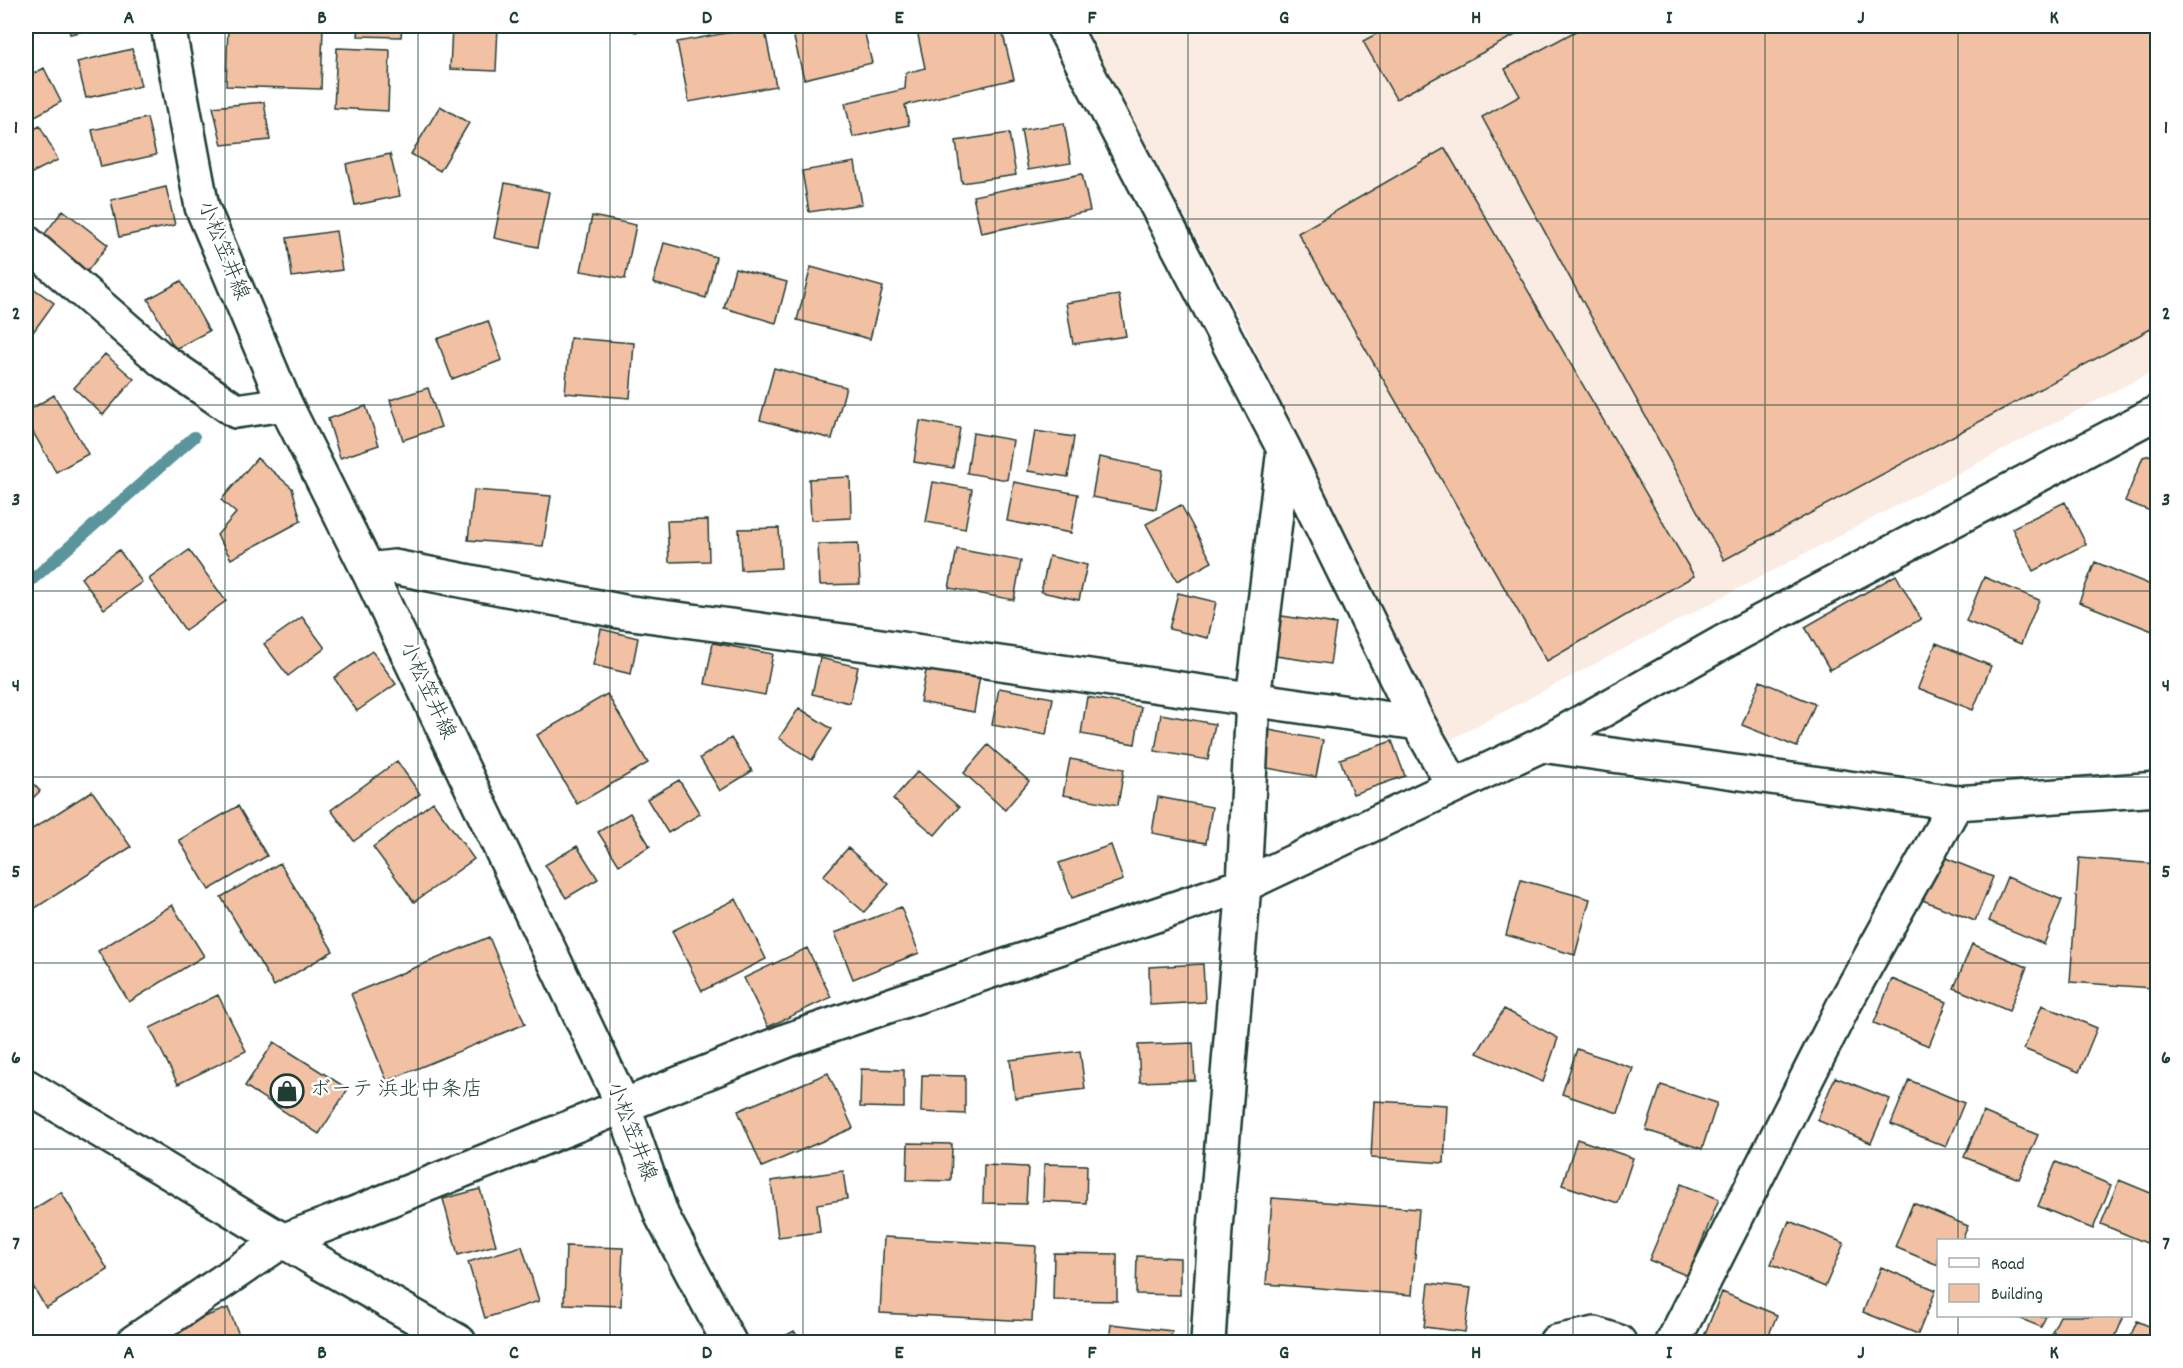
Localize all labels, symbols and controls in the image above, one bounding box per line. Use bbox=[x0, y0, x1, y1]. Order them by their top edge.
text: A bbox=[124, 5, 135, 33]
text: B bbox=[317, 5, 327, 33]
text: C bbox=[509, 5, 519, 33]
text: D bbox=[702, 5, 713, 33]
text: E bbox=[894, 5, 904, 33]
text: F bbox=[1088, 5, 1098, 33]
text: G bbox=[1279, 5, 1289, 33]
text: H bbox=[1471, 5, 1481, 33]
text: I bbox=[1666, 5, 1673, 33]
text: J bbox=[1857, 5, 1865, 33]
text: K bbox=[2049, 5, 2059, 33]
text: 1 bbox=[14, 115, 18, 143]
text: 1 bbox=[2164, 115, 2168, 143]
street label: 小松笠井線 bbox=[188, 197, 256, 305]
text: 2 bbox=[12, 301, 20, 329]
text: 2 bbox=[2162, 301, 2170, 329]
text: 3 bbox=[12, 487, 20, 515]
text: 3 bbox=[2162, 487, 2170, 515]
street label: 小松笠井線 bbox=[390, 637, 462, 745]
text: 4 bbox=[12, 673, 20, 701]
text: 4 bbox=[2162, 673, 2170, 701]
text: 5 bbox=[11, 859, 21, 887]
text: 5 bbox=[2161, 859, 2171, 887]
text: 6 bbox=[11, 1045, 21, 1073]
text: 6 bbox=[2161, 1045, 2171, 1073]
shop icon: ボーテ 浜北中条店 bbox=[269, 1073, 305, 1109]
place label: ボーテ 浜北中条店 bbox=[310, 1076, 483, 1106]
street label: 小松笠井線 bbox=[597, 1078, 663, 1186]
text: 7 bbox=[12, 1231, 20, 1259]
text: 7 bbox=[2162, 1231, 2170, 1259]
legend bbox=[1937, 1239, 2132, 1317]
text: Road bbox=[1991, 1253, 2025, 1278]
text: Building bbox=[1991, 1283, 2043, 1308]
text: A bbox=[124, 1340, 135, 1368]
text: B bbox=[317, 1340, 327, 1368]
text: C bbox=[509, 1340, 519, 1368]
text: D bbox=[702, 1340, 713, 1368]
text: E bbox=[894, 1340, 904, 1368]
text: F bbox=[1088, 1340, 1098, 1368]
text: G bbox=[1279, 1340, 1289, 1368]
text: H bbox=[1471, 1340, 1481, 1368]
text: I bbox=[1666, 1340, 1673, 1368]
text: J bbox=[1857, 1340, 1865, 1368]
text: K bbox=[2049, 1340, 2059, 1368]

